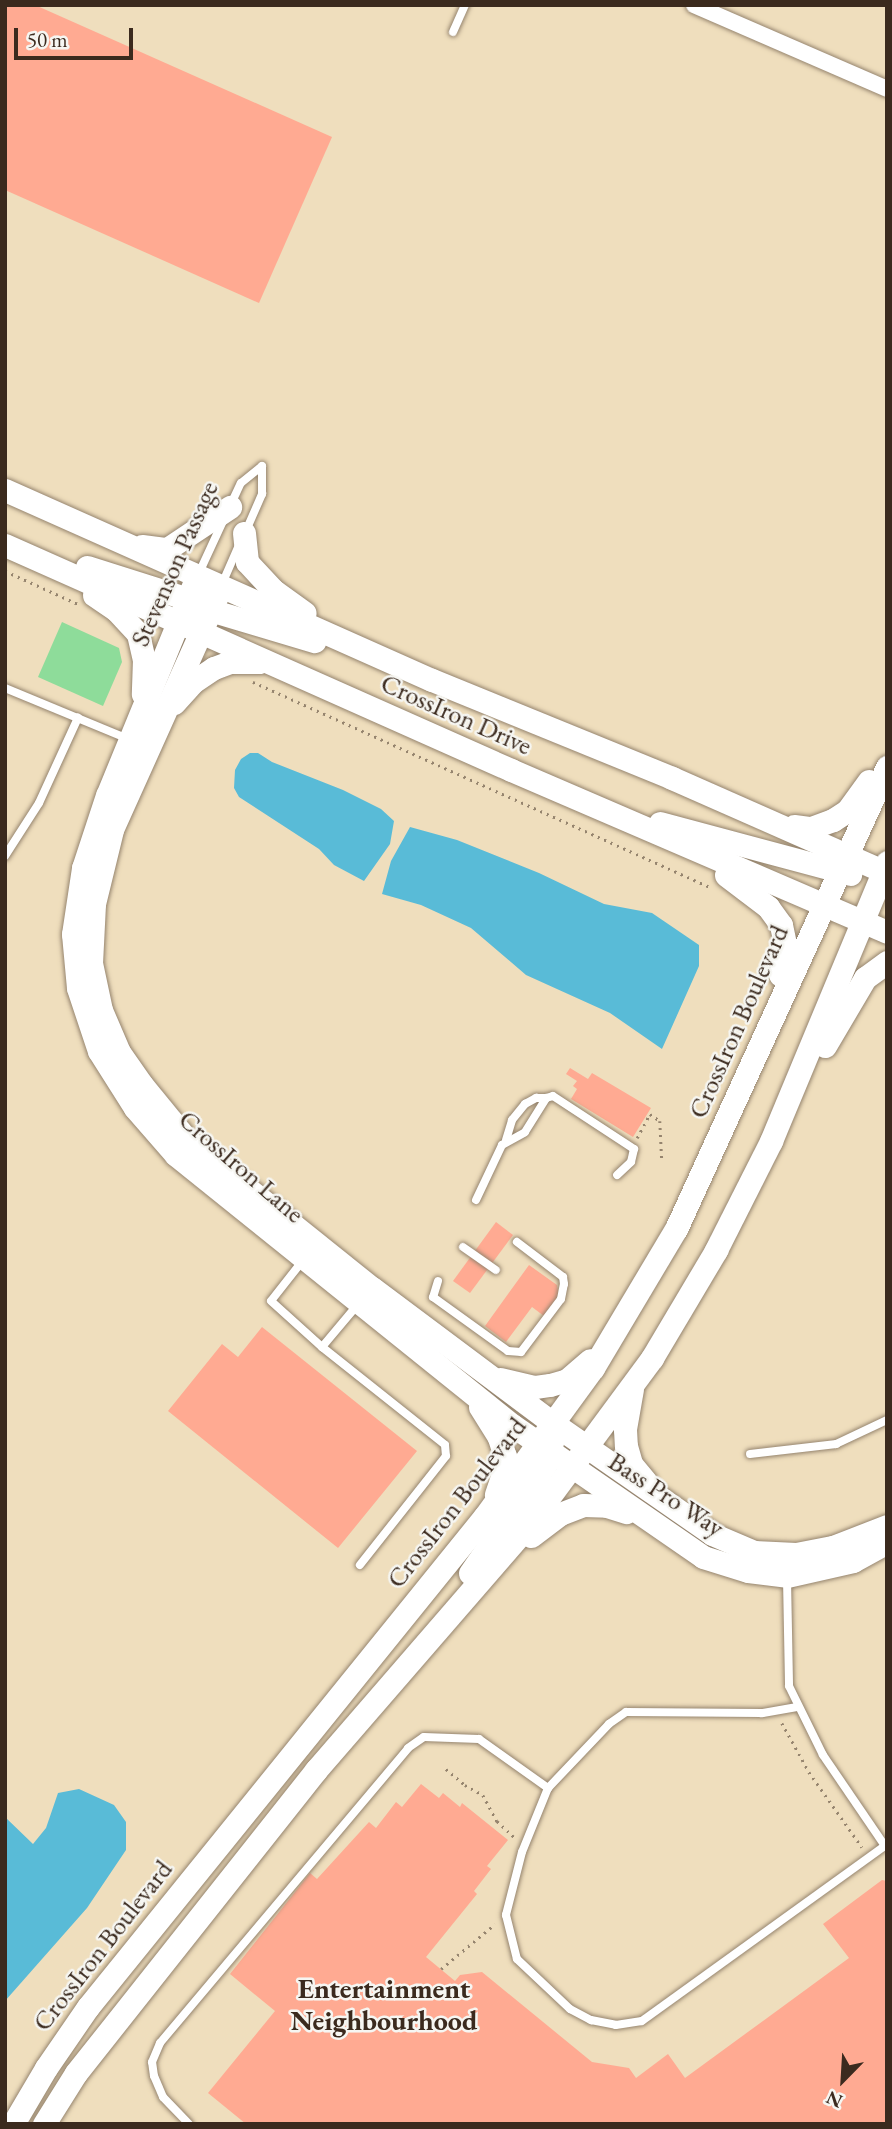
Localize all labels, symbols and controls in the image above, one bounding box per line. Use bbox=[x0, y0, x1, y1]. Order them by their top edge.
scale bar bbox=[18, 14, 136, 58]
text: 50 m bbox=[27, 26, 68, 53]
street label: Stevenson Passage bbox=[125, 477, 225, 651]
street label: CrossIron Drive bbox=[376, 668, 536, 762]
street label: CrossIron Boulevard bbox=[683, 921, 795, 1123]
street label: CrossIron Lane bbox=[172, 1104, 310, 1230]
street label: CrossIron Boulevard bbox=[381, 1412, 533, 1594]
street label: Bass Pro Way bbox=[602, 1446, 730, 1544]
street label: CrossIron Boulevard bbox=[27, 1855, 179, 2037]
district label: Entertainment Neighbourhood bbox=[291, 1971, 477, 2037]
north arrow bbox=[808, 2045, 878, 2115]
text: N bbox=[822, 2085, 846, 2114]

